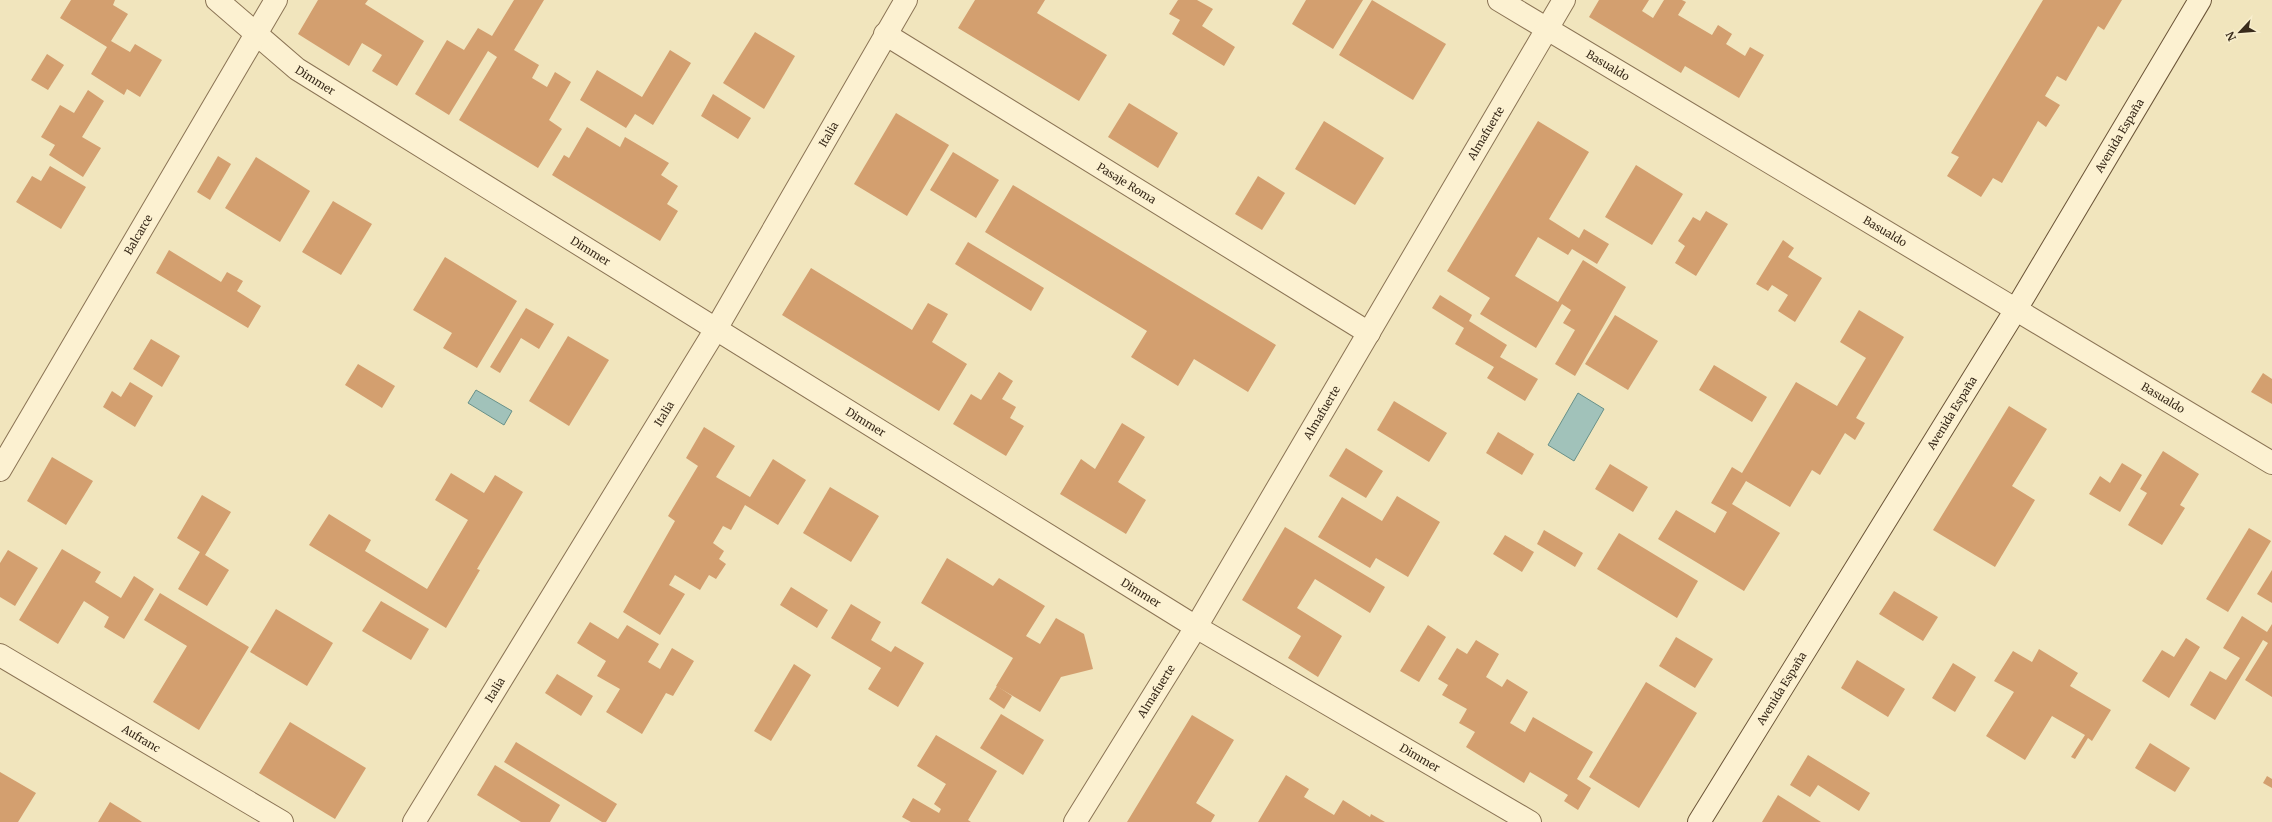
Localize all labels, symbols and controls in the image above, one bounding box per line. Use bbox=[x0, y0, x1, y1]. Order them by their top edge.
north arrow bbox=[2220, 12, 2260, 52]
text: N bbox=[2223, 29, 2239, 43]
street label: Basualdo bbox=[1584, 47, 1633, 84]
street label: Dimmer bbox=[293, 63, 338, 98]
street label: Avenida España bbox=[2092, 96, 2147, 176]
street label: Almafuerte bbox=[1464, 104, 1507, 163]
street label: Italia bbox=[816, 119, 841, 149]
street label: Pasaje Roma bbox=[1095, 160, 1159, 207]
street label: Balcarce bbox=[121, 212, 156, 257]
street label: Basualdo bbox=[1861, 213, 1910, 250]
street label: Dimmer bbox=[568, 233, 613, 269]
street label: Avenida España bbox=[1924, 374, 1980, 453]
street label: Basualdo bbox=[2139, 379, 2188, 416]
street label: Almafuerte bbox=[1300, 383, 1343, 443]
street label: Italia bbox=[651, 398, 677, 429]
street label: Dimmer bbox=[843, 404, 888, 440]
street label: Dimmer bbox=[1118, 575, 1164, 611]
street label: Avenida España bbox=[1753, 649, 1810, 729]
street label: Almafuerte bbox=[1134, 662, 1178, 721]
street label: Italia bbox=[482, 675, 508, 705]
street label: Aufranc bbox=[119, 721, 163, 756]
street label: Dimmer bbox=[1397, 740, 1443, 775]

